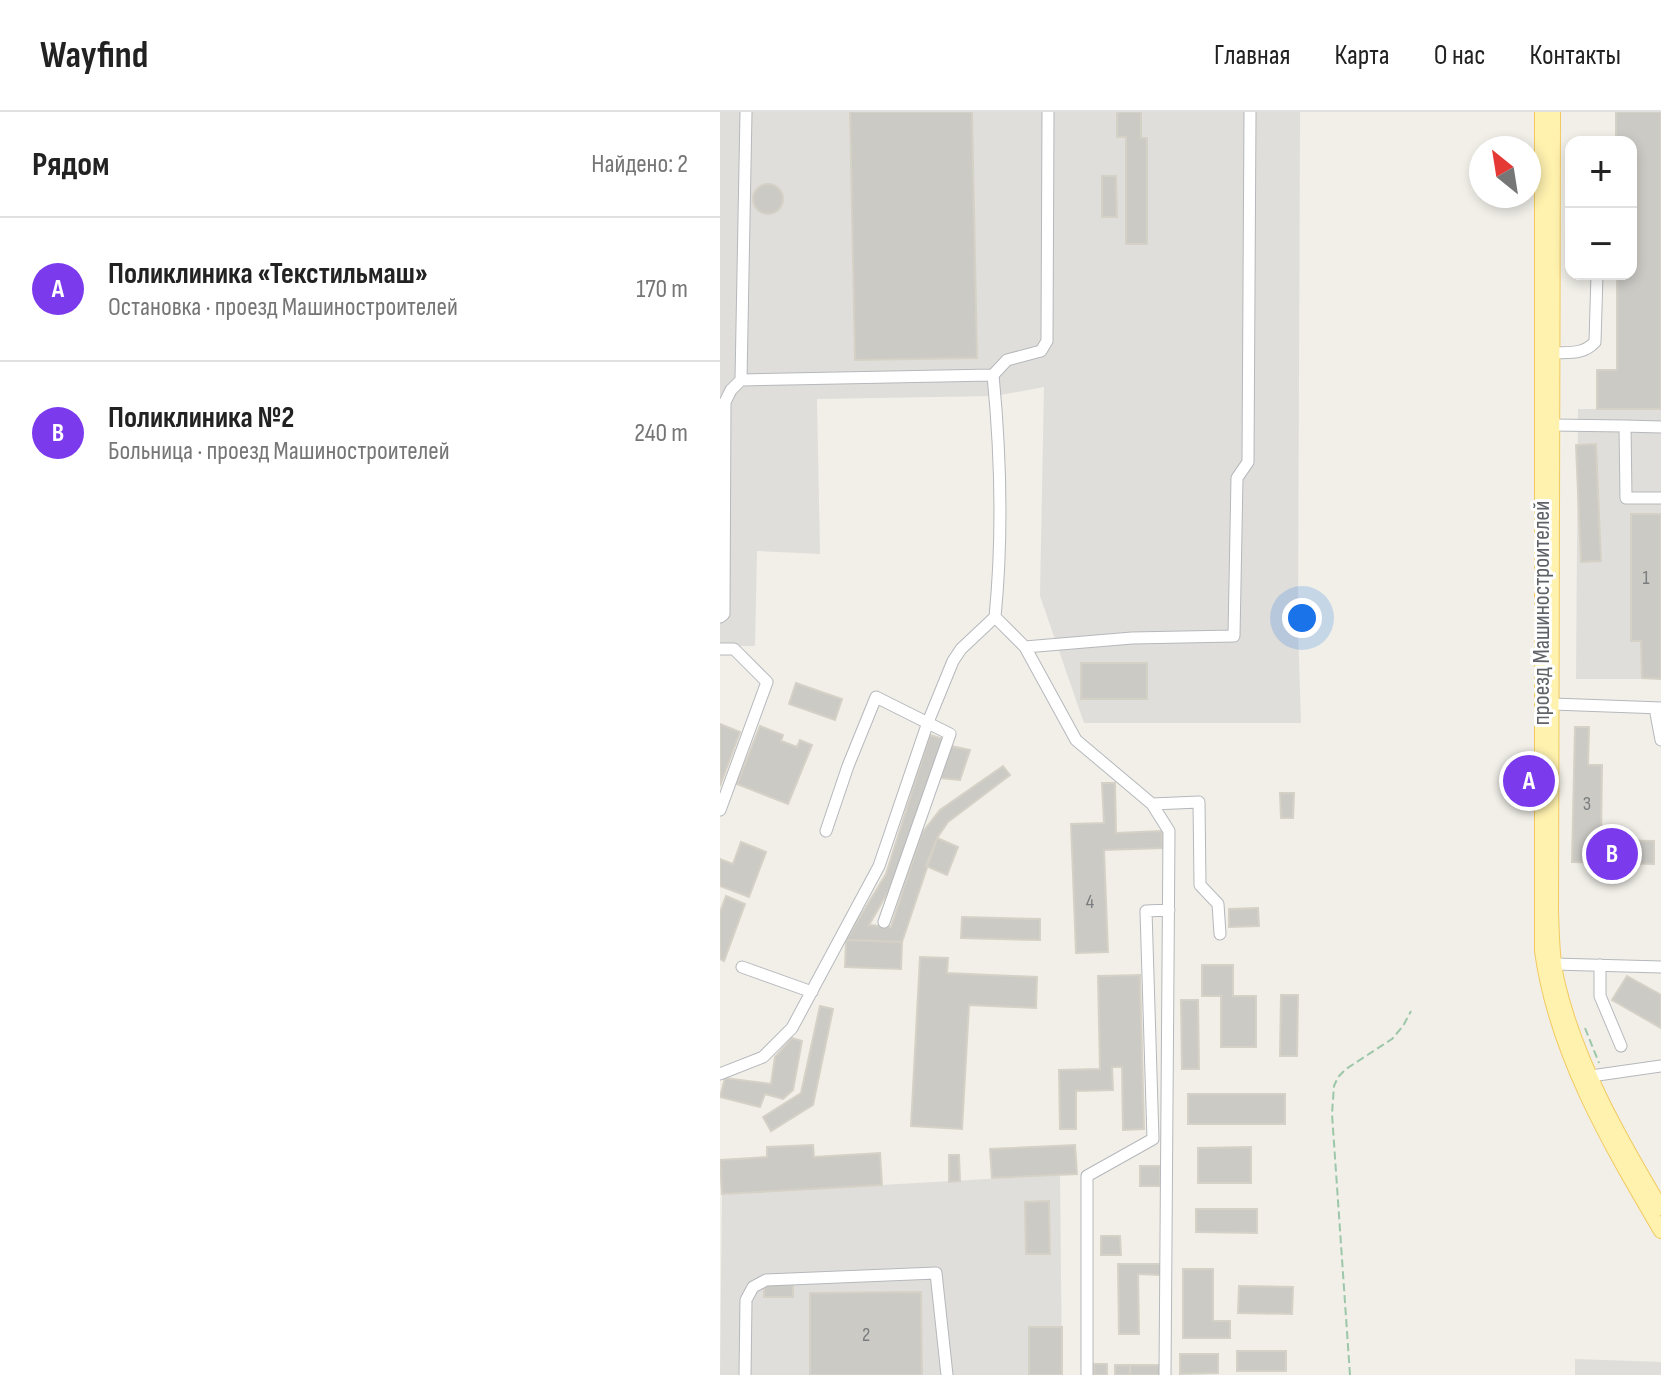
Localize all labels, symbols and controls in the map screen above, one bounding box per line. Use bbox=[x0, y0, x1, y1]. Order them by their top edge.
text: Wayfind bbox=[40, 33, 148, 78]
text: Главная bbox=[1214, 39, 1290, 72]
text: Карта bbox=[1334, 39, 1390, 72]
text: О нас bbox=[1434, 39, 1486, 72]
text: Контакты bbox=[1530, 39, 1621, 72]
north arrow bbox=[1469, 136, 1541, 208]
map controls bbox=[1565, 136, 1637, 280]
button: + bbox=[1565, 136, 1637, 208]
text: Рядом bbox=[32, 144, 110, 185]
text: Найдено: 2 bbox=[591, 149, 688, 180]
button: − bbox=[1565, 208, 1637, 280]
text: Поликлиника «Текстильмаш» bbox=[108, 256, 428, 292]
text: A bbox=[52, 274, 64, 305]
text: 170 m bbox=[636, 274, 688, 305]
text: Остановка · проезд Машиностроителей bbox=[108, 292, 458, 323]
text: Поликлиника №2 bbox=[108, 400, 294, 436]
text: B bbox=[52, 418, 64, 449]
text: 240 m bbox=[634, 418, 688, 449]
text: Больница · проезд Машиностроителей bbox=[108, 436, 450, 467]
street label: проезд Машиностроителей bbox=[1527, 501, 1556, 725]
house number: 1 bbox=[1643, 566, 1650, 590]
your location bbox=[1282, 598, 1322, 638]
pin: A bbox=[1503, 751, 1555, 811]
house number: 3 bbox=[1583, 792, 1591, 816]
pin: B bbox=[1586, 824, 1638, 884]
house number: 4 bbox=[1086, 890, 1094, 914]
house number: 2 bbox=[862, 1323, 870, 1347]

